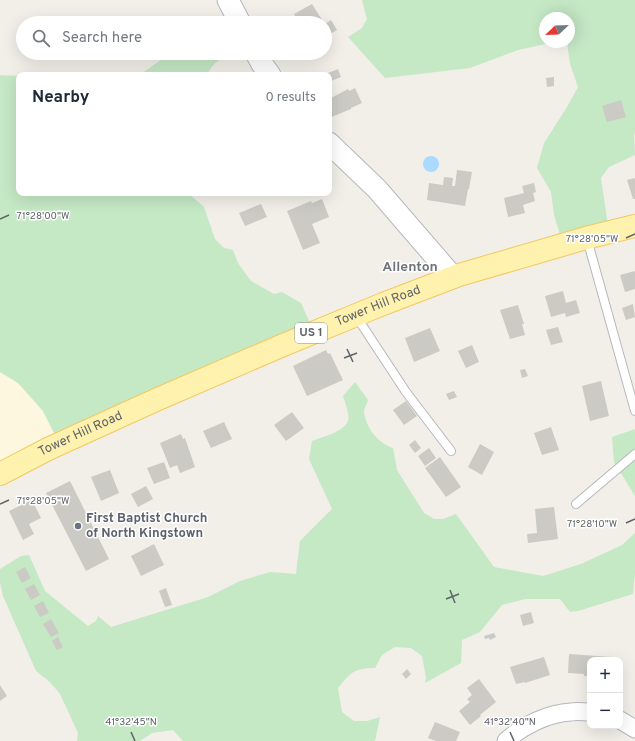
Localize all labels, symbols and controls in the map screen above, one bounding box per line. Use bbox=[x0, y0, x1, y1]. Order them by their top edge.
north arrow bbox=[539, 12, 575, 48]
search box bbox=[16, 16, 332, 60]
icon: search bbox=[30, 27, 52, 49]
text: Search here bbox=[62, 29, 142, 48]
text: Nearby bbox=[32, 87, 89, 109]
text: 0 results bbox=[265, 90, 316, 106]
text: 71°28'00"W bbox=[17, 210, 69, 223]
text: 71°28'05"W bbox=[566, 233, 618, 246]
district label: Allenton bbox=[382, 259, 438, 276]
street label: Tower Hill Road bbox=[333, 282, 423, 331]
road number: US 1 bbox=[295, 323, 327, 343]
street label: Tower Hill Road bbox=[36, 408, 125, 460]
text: 71°28'05"W bbox=[17, 495, 69, 508]
place label: First Baptist Church of North Kingstown bbox=[86, 511, 207, 542]
text: 71°28'10"W bbox=[567, 518, 617, 531]
marker: First Baptist Church of North Kingstown bbox=[73, 521, 83, 531]
map controls bbox=[587, 657, 623, 729]
button: + bbox=[587, 657, 623, 693]
button: − bbox=[587, 693, 623, 729]
text: 41°32'45"N bbox=[105, 716, 157, 729]
text: 41°32'40"N bbox=[484, 716, 536, 729]

